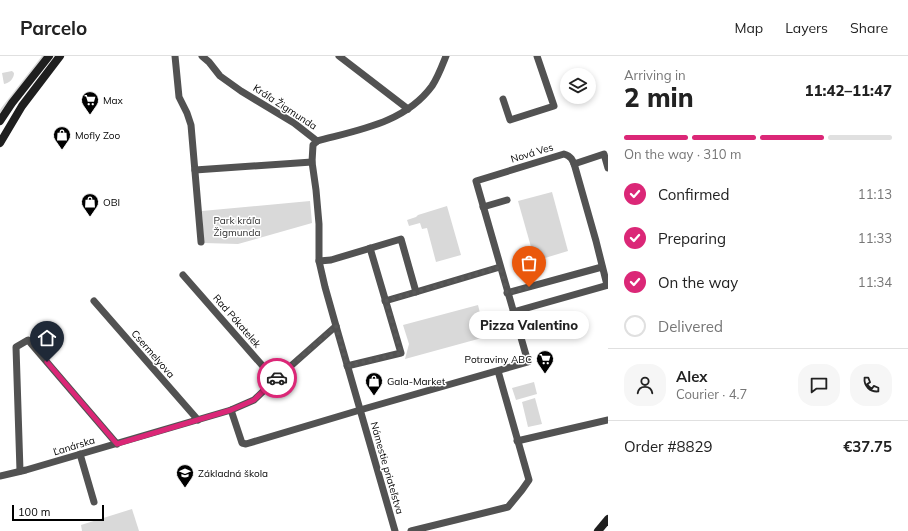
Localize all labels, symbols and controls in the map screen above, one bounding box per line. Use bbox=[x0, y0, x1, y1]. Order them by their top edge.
text: Parcelo bbox=[20, 16, 87, 40]
text: Map bbox=[734, 19, 763, 37]
text: Layers bbox=[785, 19, 828, 37]
text: Share bbox=[850, 19, 888, 37]
text: Arriving in bbox=[624, 67, 686, 83]
map controls bbox=[560, 68, 596, 104]
button: layers bbox=[560, 68, 596, 104]
street label: Kráľa Žigmunda bbox=[251, 81, 319, 133]
text: 2 min bbox=[624, 81, 694, 114]
text: 11:42–11:47 bbox=[805, 81, 892, 100]
supermarket icon: Max bbox=[80, 90, 100, 115]
place label: Max bbox=[103, 94, 124, 107]
shop icon: Mofly Zoo bbox=[52, 125, 72, 150]
place label: Mofly Zoo bbox=[75, 129, 120, 142]
street label: Nová Ves bbox=[509, 140, 555, 166]
text: On the way · 310 m bbox=[624, 146, 741, 162]
icon: check bbox=[624, 183, 646, 205]
text: Confirmed bbox=[658, 185, 729, 204]
text: 11:13 bbox=[858, 186, 892, 202]
shop icon: OBI bbox=[80, 192, 100, 217]
place label: OBI bbox=[103, 196, 120, 209]
park label: Park kráľa Žigmunda bbox=[214, 214, 260, 239]
icon: check bbox=[624, 227, 646, 249]
text: Preparing bbox=[658, 229, 726, 248]
text: 11:33 bbox=[858, 230, 892, 246]
pin bbox=[512, 246, 546, 287]
icon: bag bbox=[518, 252, 540, 274]
icon: check bbox=[624, 271, 646, 293]
text: On the way bbox=[658, 273, 738, 292]
text: 11:34 bbox=[858, 274, 892, 290]
street label: Rad Pókatelek bbox=[210, 292, 264, 351]
callout: Pizza Valentino bbox=[469, 311, 589, 339]
text: Pizza Valentino bbox=[480, 317, 578, 333]
text: Delivered bbox=[658, 317, 723, 336]
pin bbox=[30, 321, 64, 362]
icon: home bbox=[36, 327, 58, 349]
street label: Csermelyova bbox=[129, 327, 177, 381]
supermarket icon: Potraviny ABC bbox=[535, 349, 555, 374]
place label: Potraviny ABC bbox=[465, 353, 532, 366]
courier bbox=[257, 358, 297, 398]
button: person bbox=[624, 364, 666, 406]
button: chat bbox=[798, 364, 840, 406]
button: phone bbox=[850, 364, 892, 406]
icon: car bbox=[266, 367, 288, 389]
text: Alex bbox=[676, 367, 708, 386]
shop icon: Gala-Market bbox=[364, 371, 384, 396]
place label: Gala-Market bbox=[387, 375, 446, 388]
text: Courier · 4.7 bbox=[676, 386, 747, 402]
street label: Námestie priateľstva bbox=[368, 420, 406, 516]
street label: Ľanárska bbox=[52, 434, 96, 458]
text: Order #8829 bbox=[624, 437, 712, 456]
text: €37.75 bbox=[843, 437, 892, 456]
school or university icon: Základná škola bbox=[175, 463, 195, 488]
place label: Základná škola bbox=[198, 467, 268, 480]
scale bar bbox=[12, 503, 104, 522]
text: 100 m bbox=[18, 505, 50, 519]

